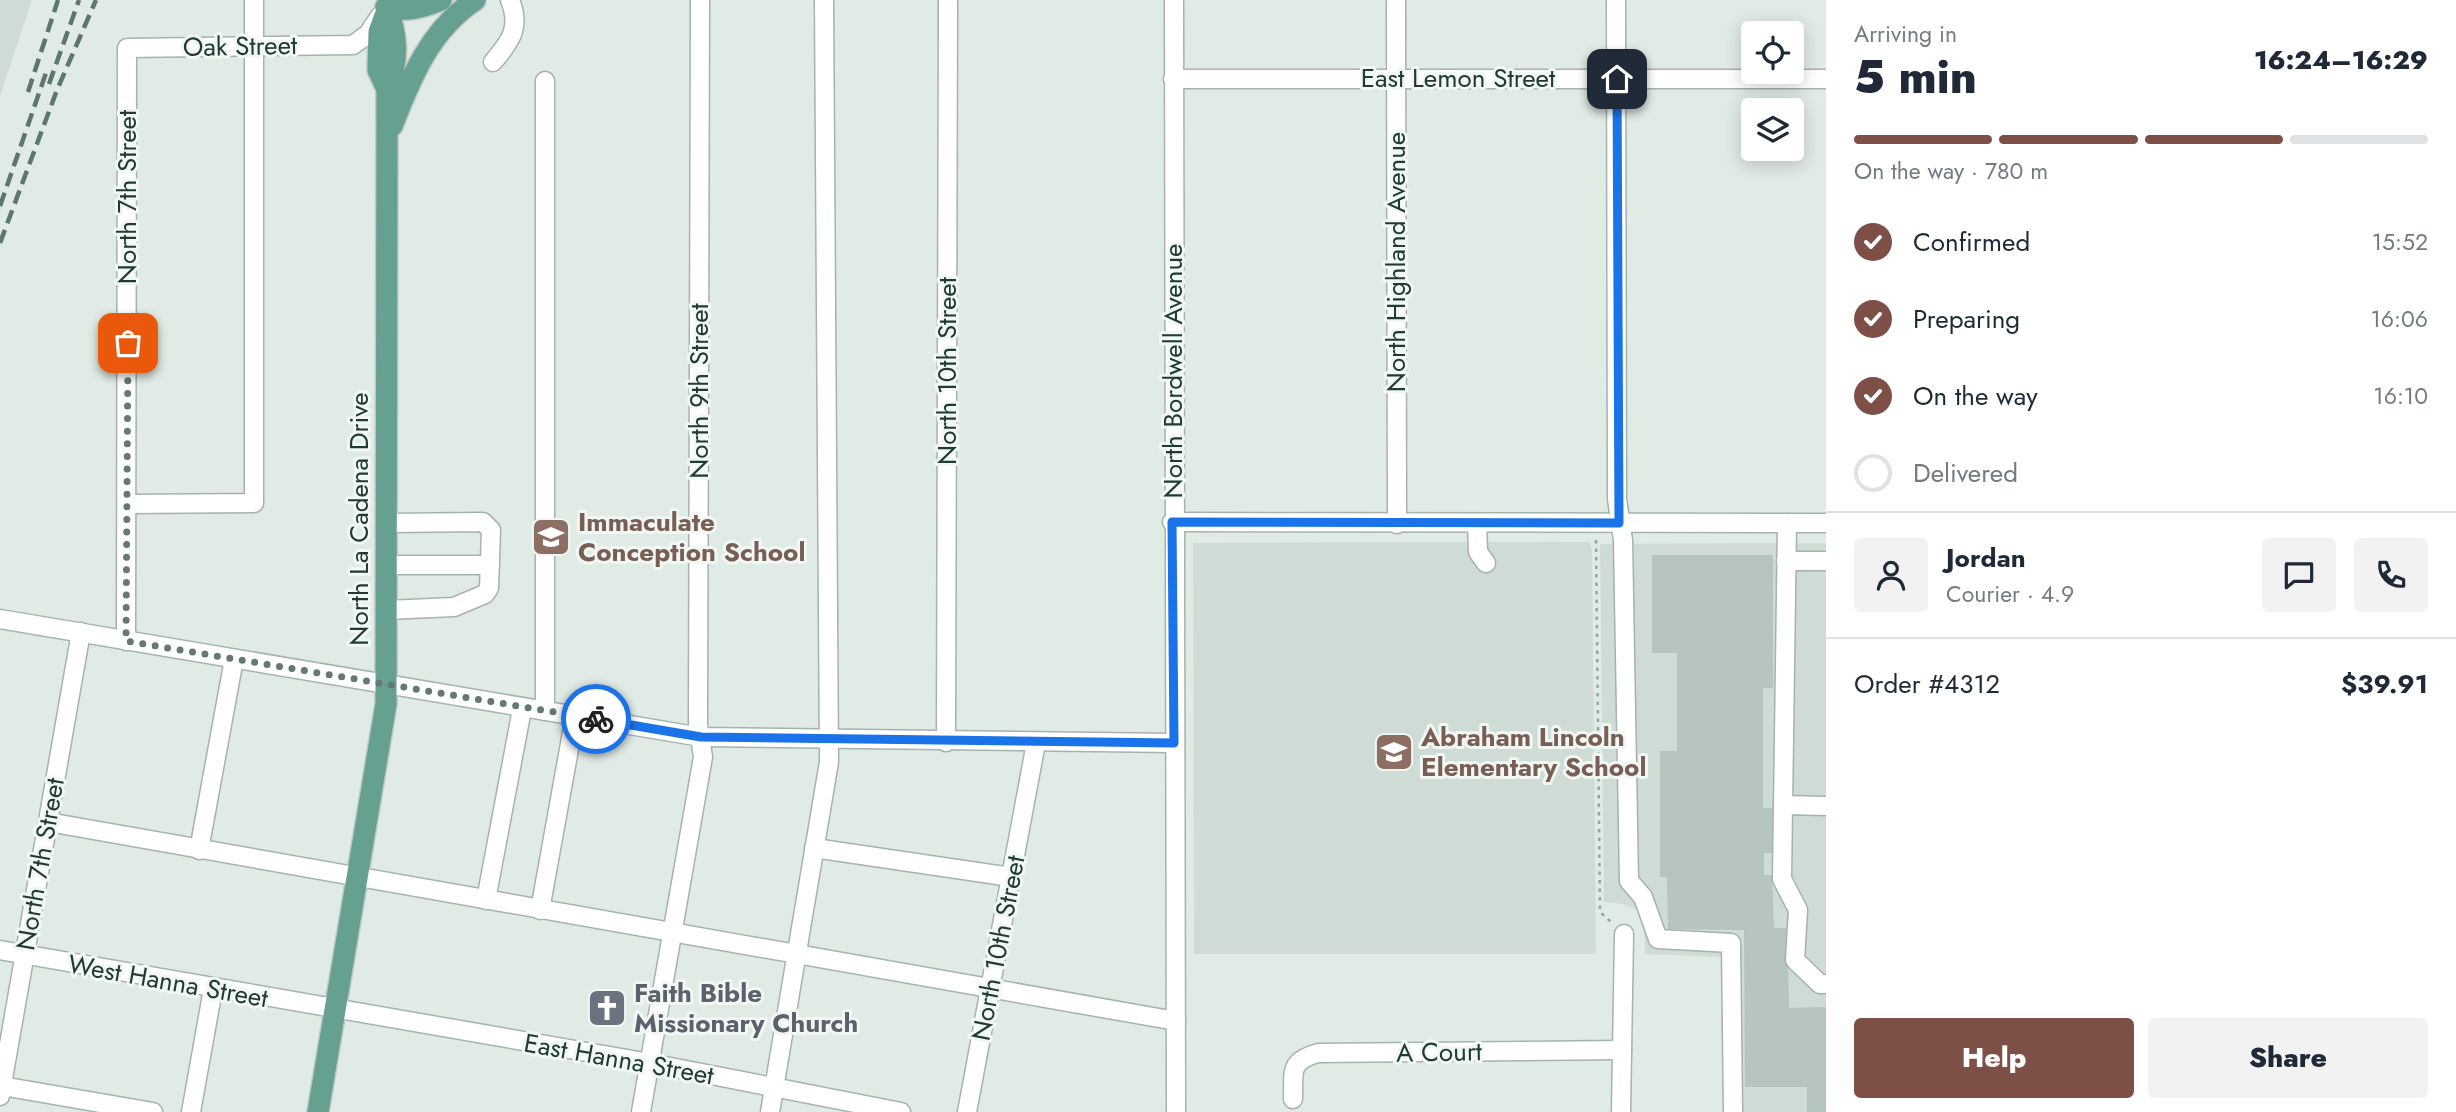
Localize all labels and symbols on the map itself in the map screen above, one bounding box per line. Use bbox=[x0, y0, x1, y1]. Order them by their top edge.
street label: Oak Street bbox=[183, 26, 298, 66]
pin bbox=[1587, 49, 1647, 109]
street label: East Lemon Street bbox=[1361, 59, 1556, 97]
street label: North 7th Street bbox=[108, 109, 146, 284]
street label: North Highland Avenue bbox=[1377, 132, 1415, 392]
street label: North Bordwell Avenue bbox=[1154, 244, 1192, 498]
street label: North 10th Street bbox=[928, 276, 966, 465]
street label: North 9th Street bbox=[680, 302, 718, 479]
pin bbox=[98, 313, 158, 373]
street label: North La Cadena Drive bbox=[340, 392, 378, 646]
place label: Immaculate Conception School bbox=[578, 503, 805, 571]
school or university icon: Immaculate Conception School bbox=[530, 516, 572, 558]
courier bbox=[561, 684, 631, 754]
place label: Abraham Lincoln Elementary School bbox=[1420, 718, 1646, 786]
school or university icon: Abraham Lincoln Elementary School bbox=[1373, 731, 1415, 773]
street label: North 7th Street bbox=[6, 774, 74, 953]
street label: North 10th Street bbox=[961, 851, 1035, 1044]
street label: West Hanna Street bbox=[65, 945, 272, 1017]
place label: Faith Bible Missionary Church bbox=[634, 974, 858, 1042]
church icon: Faith Bible Missionary Church bbox=[586, 987, 628, 1029]
street label: East Hanna Street bbox=[521, 1024, 718, 1095]
street label: A Court bbox=[1396, 1032, 1483, 1072]

